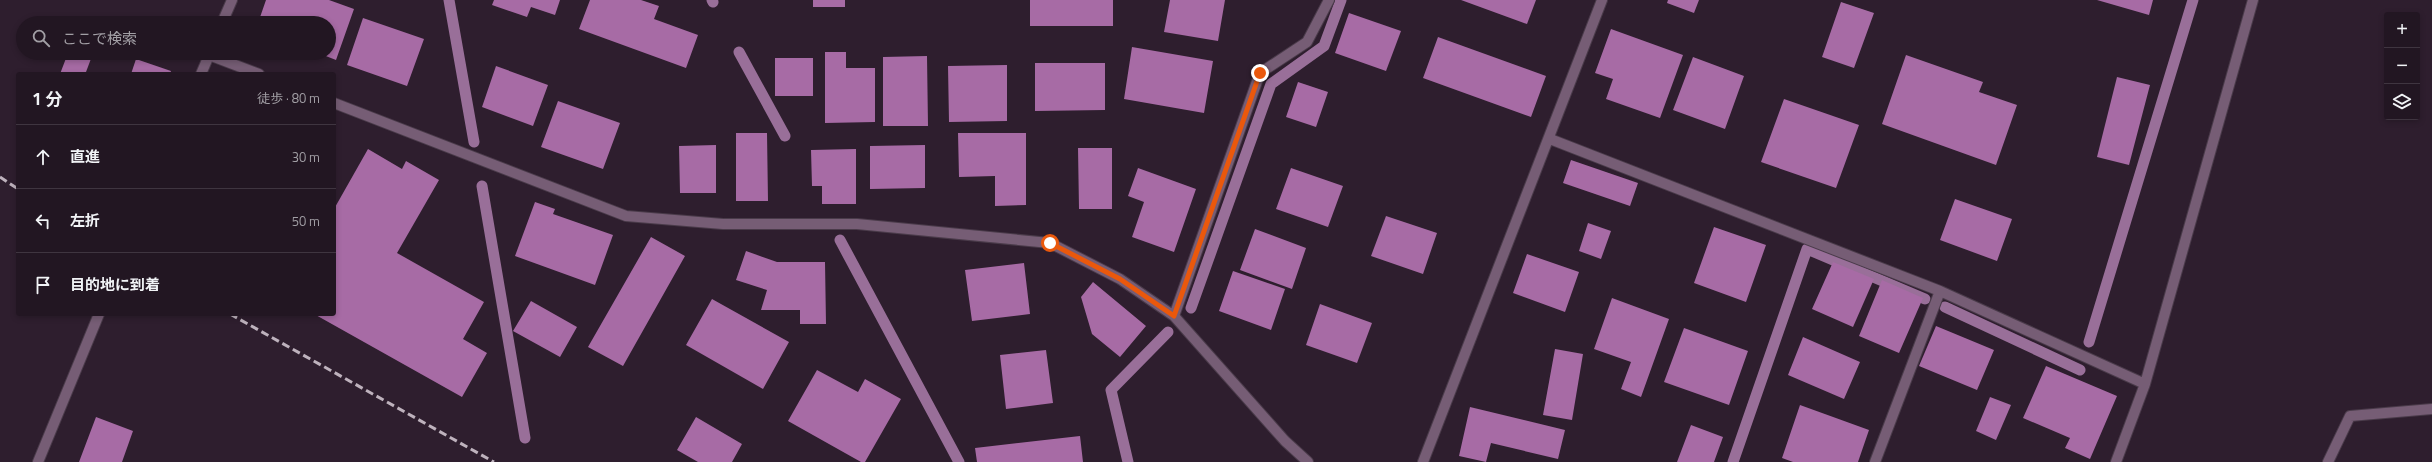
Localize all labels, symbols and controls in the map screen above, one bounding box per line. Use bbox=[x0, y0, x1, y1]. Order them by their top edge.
map controls bbox=[2384, 12, 2420, 120]
button: + bbox=[2384, 12, 2420, 48]
search box bbox=[16, 16, 336, 60]
icon: search bbox=[30, 27, 52, 49]
text: ここで検索 bbox=[62, 27, 137, 50]
button: − bbox=[2384, 48, 2420, 84]
route end bbox=[1251, 64, 1269, 82]
button: layers bbox=[2384, 84, 2420, 120]
text: 1 分 bbox=[32, 86, 62, 112]
text: 徒歩 · 80 m bbox=[257, 88, 320, 108]
text: 直進 bbox=[70, 145, 100, 168]
icon: ahead bbox=[32, 146, 54, 168]
text: 30 m bbox=[292, 147, 320, 167]
text: 左折 bbox=[70, 209, 100, 232]
icon: left bbox=[32, 210, 54, 232]
text: 50 m bbox=[292, 211, 320, 231]
route start bbox=[1041, 234, 1059, 252]
text: 目的地に到着 bbox=[70, 273, 160, 296]
icon: arrive bbox=[32, 274, 54, 296]

